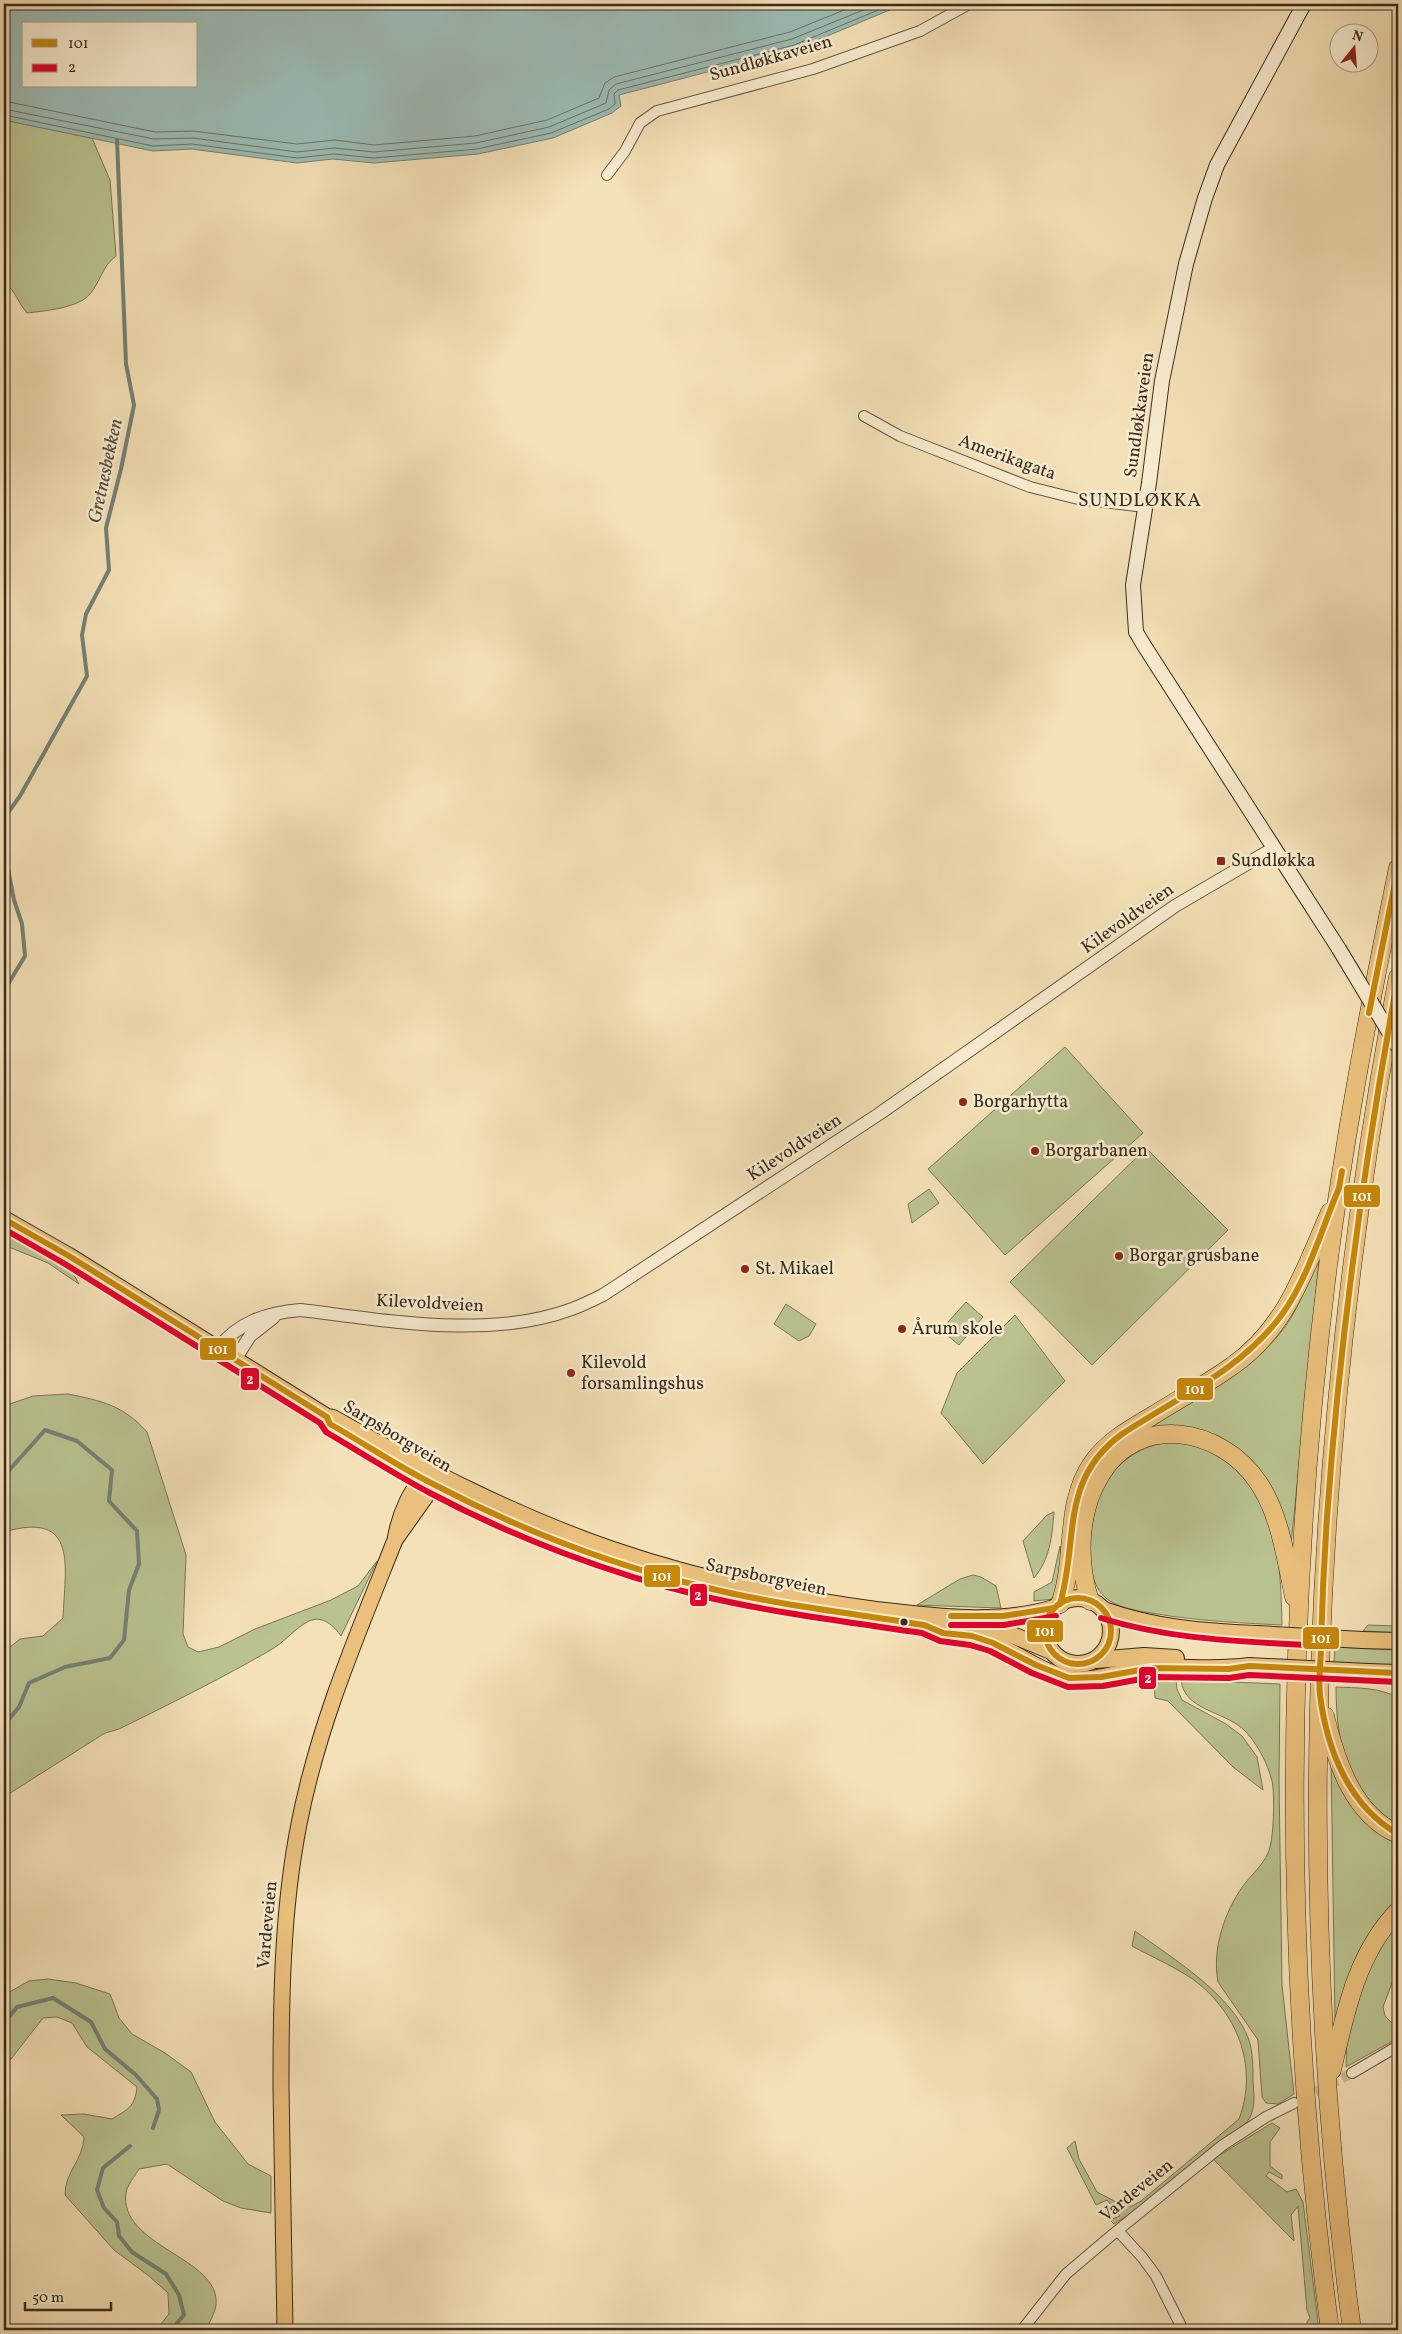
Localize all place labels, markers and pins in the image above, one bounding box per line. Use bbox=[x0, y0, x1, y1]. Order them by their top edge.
place label: Sundløkka bbox=[1231, 849, 1315, 874]
marker: Sundløkka bbox=[1215, 855, 1227, 867]
place label: Borgarhytta bbox=[973, 1090, 1068, 1115]
marker: Borgarhytta bbox=[957, 1096, 969, 1108]
place label: Borgarbanen bbox=[1045, 1139, 1148, 1164]
marker: Borgarbanen bbox=[1029, 1145, 1041, 1157]
place label: Borgar grusbane bbox=[1129, 1244, 1259, 1269]
marker: Borgar grusbane bbox=[1113, 1250, 1125, 1262]
place label: St. Mikael bbox=[755, 1257, 834, 1282]
marker: St. Mikael bbox=[739, 1263, 751, 1275]
place label: Årum skole bbox=[912, 1317, 1002, 1342]
marker: Årum skole bbox=[896, 1323, 908, 1335]
place label: Kilevold forsamlingshus bbox=[581, 1351, 704, 1397]
marker: Kilevold forsamlingshus bbox=[565, 1367, 577, 1379]
unlabelled marker bbox=[899, 1617, 909, 1627]

